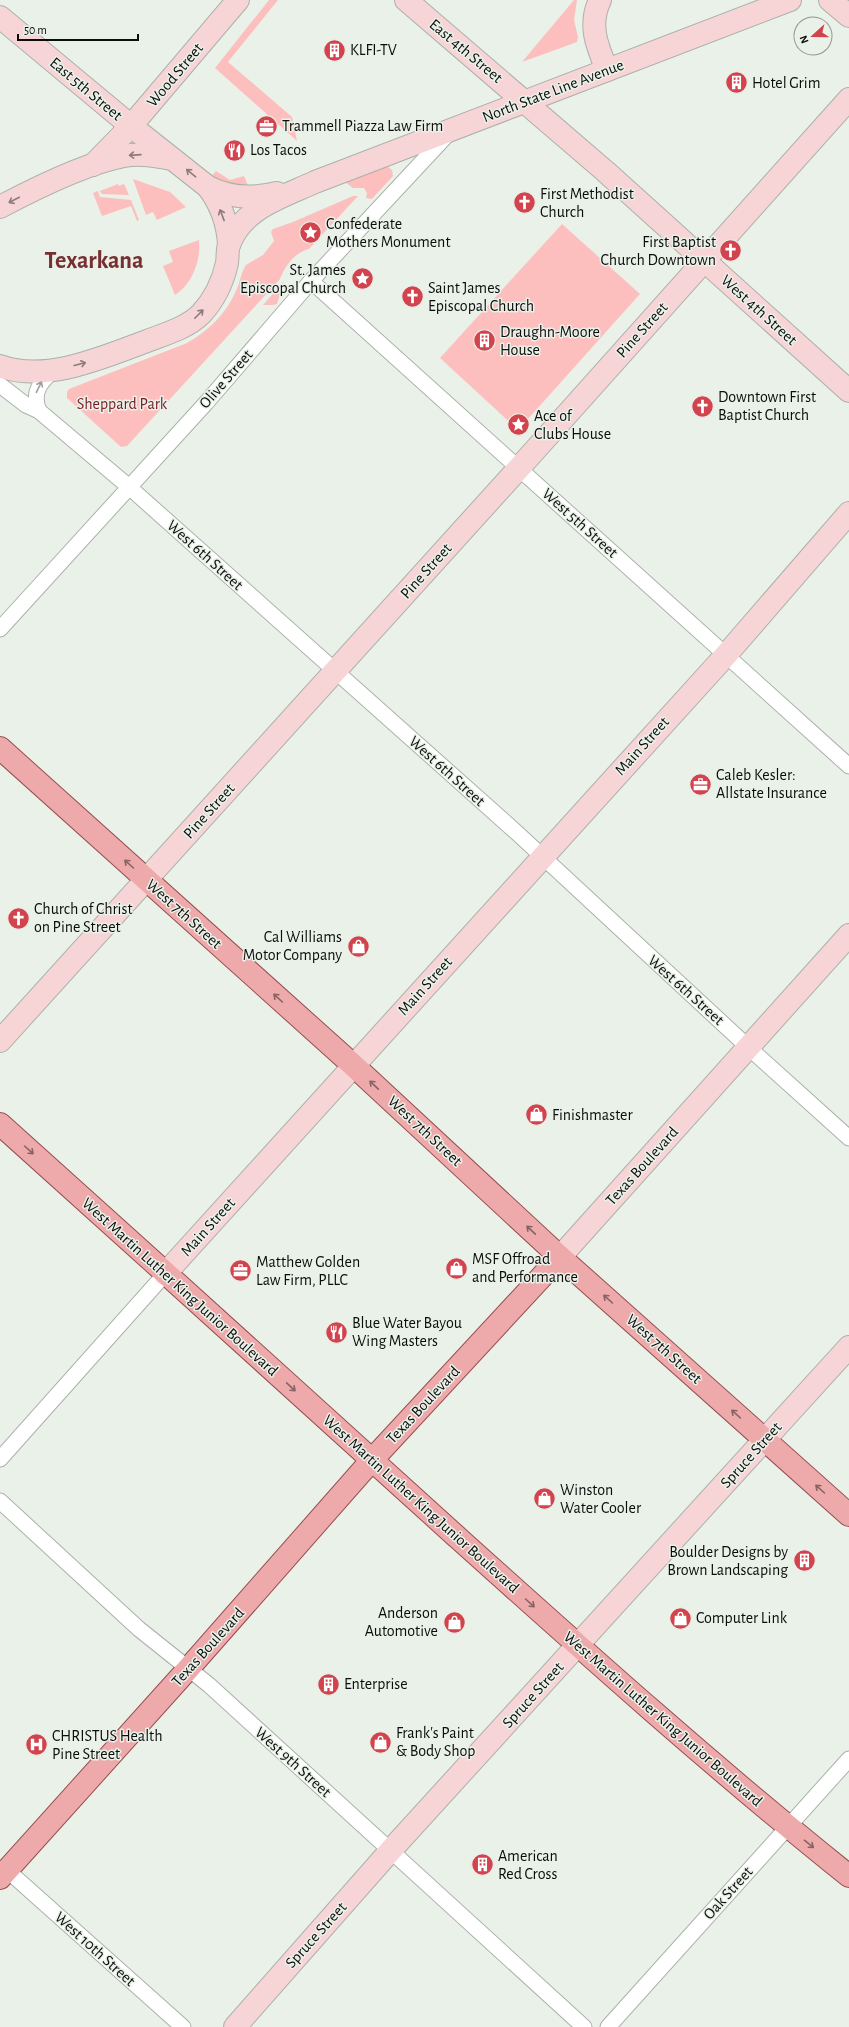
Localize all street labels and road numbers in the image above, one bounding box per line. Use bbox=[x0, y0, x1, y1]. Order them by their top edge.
street label: East 4th Street bbox=[426, 16, 506, 86]
street label: Wood Street bbox=[144, 40, 206, 110]
street label: East 5th Street bbox=[47, 54, 125, 124]
street label: North State Line Avenue bbox=[480, 57, 626, 125]
street label: West 4th Street bbox=[718, 272, 800, 348]
street label: Pine Street bbox=[613, 299, 671, 361]
street label: Olive Street bbox=[196, 347, 256, 411]
street label: West 5th Street bbox=[539, 485, 621, 561]
street label: West 6th Street bbox=[164, 517, 246, 593]
street label: Pine Street bbox=[397, 540, 455, 602]
street label: Main Street bbox=[612, 714, 672, 778]
street label: West 6th Street bbox=[406, 733, 488, 809]
street label: Pine Street bbox=[180, 780, 238, 842]
street label: West 7th Street bbox=[143, 876, 225, 952]
street label: West 6th Street bbox=[645, 952, 727, 1028]
street label: Main Street bbox=[395, 954, 455, 1018]
street label: West 7th Street bbox=[385, 1093, 465, 1169]
street label: Texas Boulevard bbox=[603, 1124, 681, 1208]
street label: West Martin Luther King Junior Boulevard bbox=[79, 1195, 281, 1379]
street label: Main Street bbox=[178, 1195, 238, 1259]
street label: West 7th Street bbox=[623, 1311, 705, 1387]
street label: Texas Boulevard bbox=[383, 1363, 463, 1447]
street label: West Martin Luther King Junior Boulevard bbox=[320, 1412, 522, 1596]
street label: Spruce Street bbox=[717, 1419, 785, 1491]
street label: Texas Boulevard bbox=[169, 1605, 247, 1689]
street label: West Martin Luther King Junior Boulevard bbox=[561, 1628, 765, 1810]
street label: Spruce Street bbox=[499, 1659, 567, 1731]
street label: West 9th Street bbox=[252, 1724, 334, 1800]
street label: Oak Street bbox=[700, 1863, 756, 1923]
street label: Spruce Street bbox=[282, 1899, 350, 1971]
street label: West 10th Street bbox=[52, 1909, 138, 1989]

